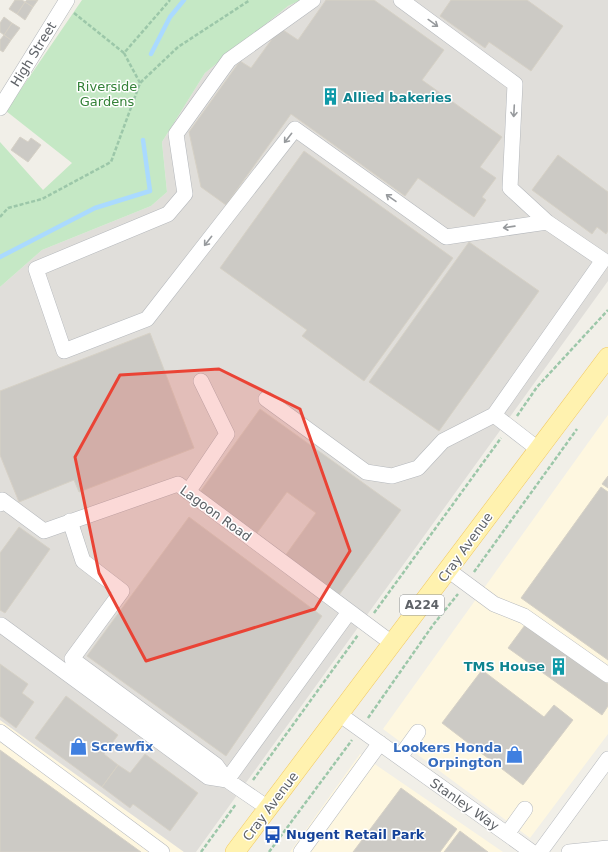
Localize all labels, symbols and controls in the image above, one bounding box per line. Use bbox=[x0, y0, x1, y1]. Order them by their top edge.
street label: High Street bbox=[8, 19, 59, 89]
one-way arrow bbox=[427, 19, 438, 27]
park label: Riverside Gardens bbox=[77, 79, 137, 109]
building icon: Allied bakeries bbox=[320, 87, 340, 107]
place label: Allied bakeries bbox=[343, 90, 452, 105]
one-way arrow bbox=[510, 104, 517, 117]
one-way arrow bbox=[283, 133, 292, 144]
one-way arrow bbox=[386, 194, 397, 202]
one-way arrow bbox=[502, 223, 515, 231]
one-way arrow bbox=[204, 236, 212, 247]
street label: Lagoon Road bbox=[177, 483, 254, 544]
street label: Cray Avenue bbox=[435, 510, 496, 585]
road number: A224 bbox=[400, 595, 444, 615]
building icon: TMS House bbox=[548, 656, 568, 676]
place label: TMS House bbox=[464, 659, 545, 674]
shop icon: Screwfix bbox=[68, 736, 88, 756]
place label: Screwfix bbox=[91, 739, 154, 754]
place label: Lookers Honda Orpington bbox=[393, 740, 502, 770]
shop icon: Lookers Honda Orpington bbox=[505, 744, 525, 764]
street label: Cray Avenue bbox=[240, 769, 301, 844]
street label: Stanley Way bbox=[427, 775, 502, 834]
bus stop icon: Nugent Retail Park bbox=[263, 824, 283, 844]
place label: Nugent Retail Park bbox=[286, 827, 425, 842]

